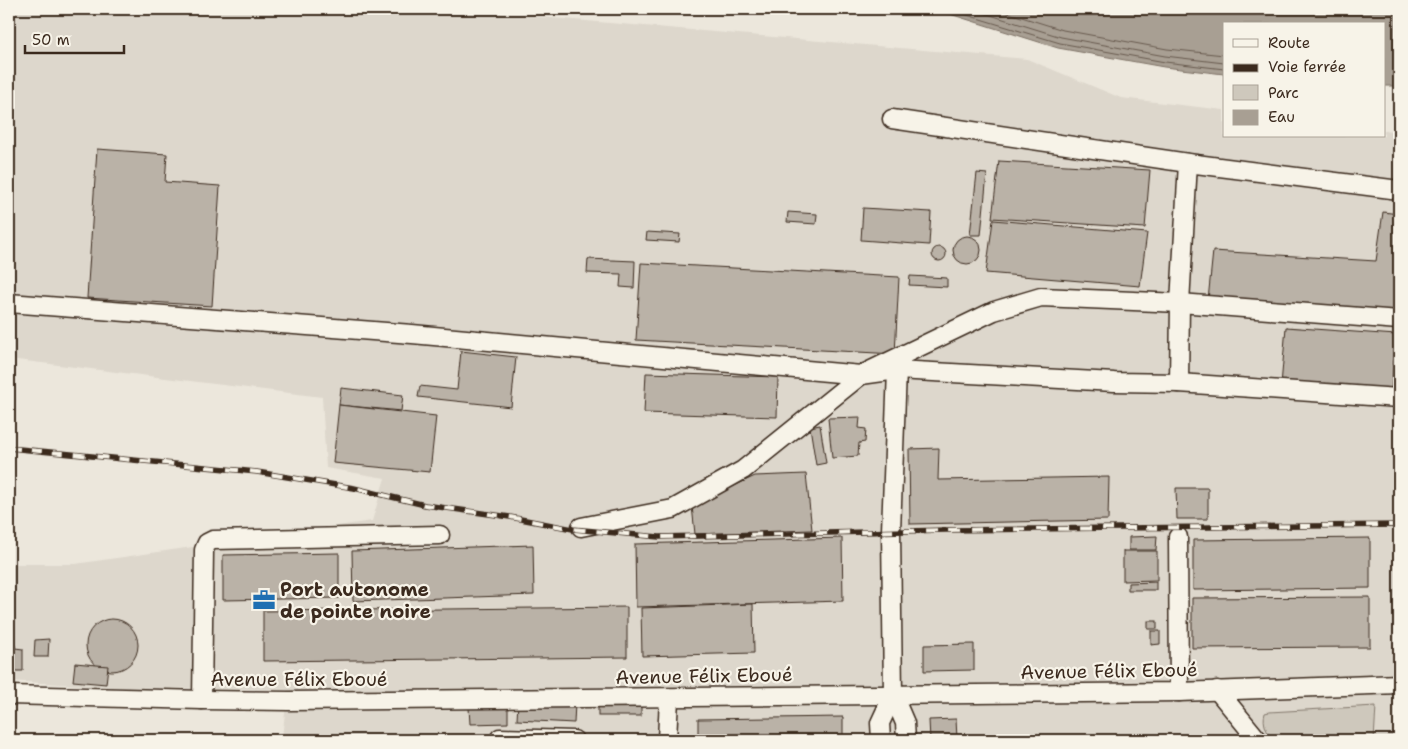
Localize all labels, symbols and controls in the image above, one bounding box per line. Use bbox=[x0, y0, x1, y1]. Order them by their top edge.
scale bar bbox=[25, 22, 124, 54]
legend bbox=[1223, 22, 1386, 138]
text: 50 m bbox=[32, 30, 70, 50]
text: Route bbox=[1268, 33, 1310, 53]
text: Voie ferrée bbox=[1268, 57, 1346, 77]
text: Parc bbox=[1268, 83, 1299, 103]
text: Eau bbox=[1268, 107, 1295, 127]
place label: Port autonome de pointe noire bbox=[280, 577, 431, 624]
office icon: Port autonome de pointe noire bbox=[251, 587, 277, 613]
street label: Avenue Félix Eboué bbox=[1020, 657, 1198, 685]
street label: Avenue Félix Eboué bbox=[615, 662, 793, 690]
street label: Avenue Félix Eboué bbox=[210, 667, 388, 692]

